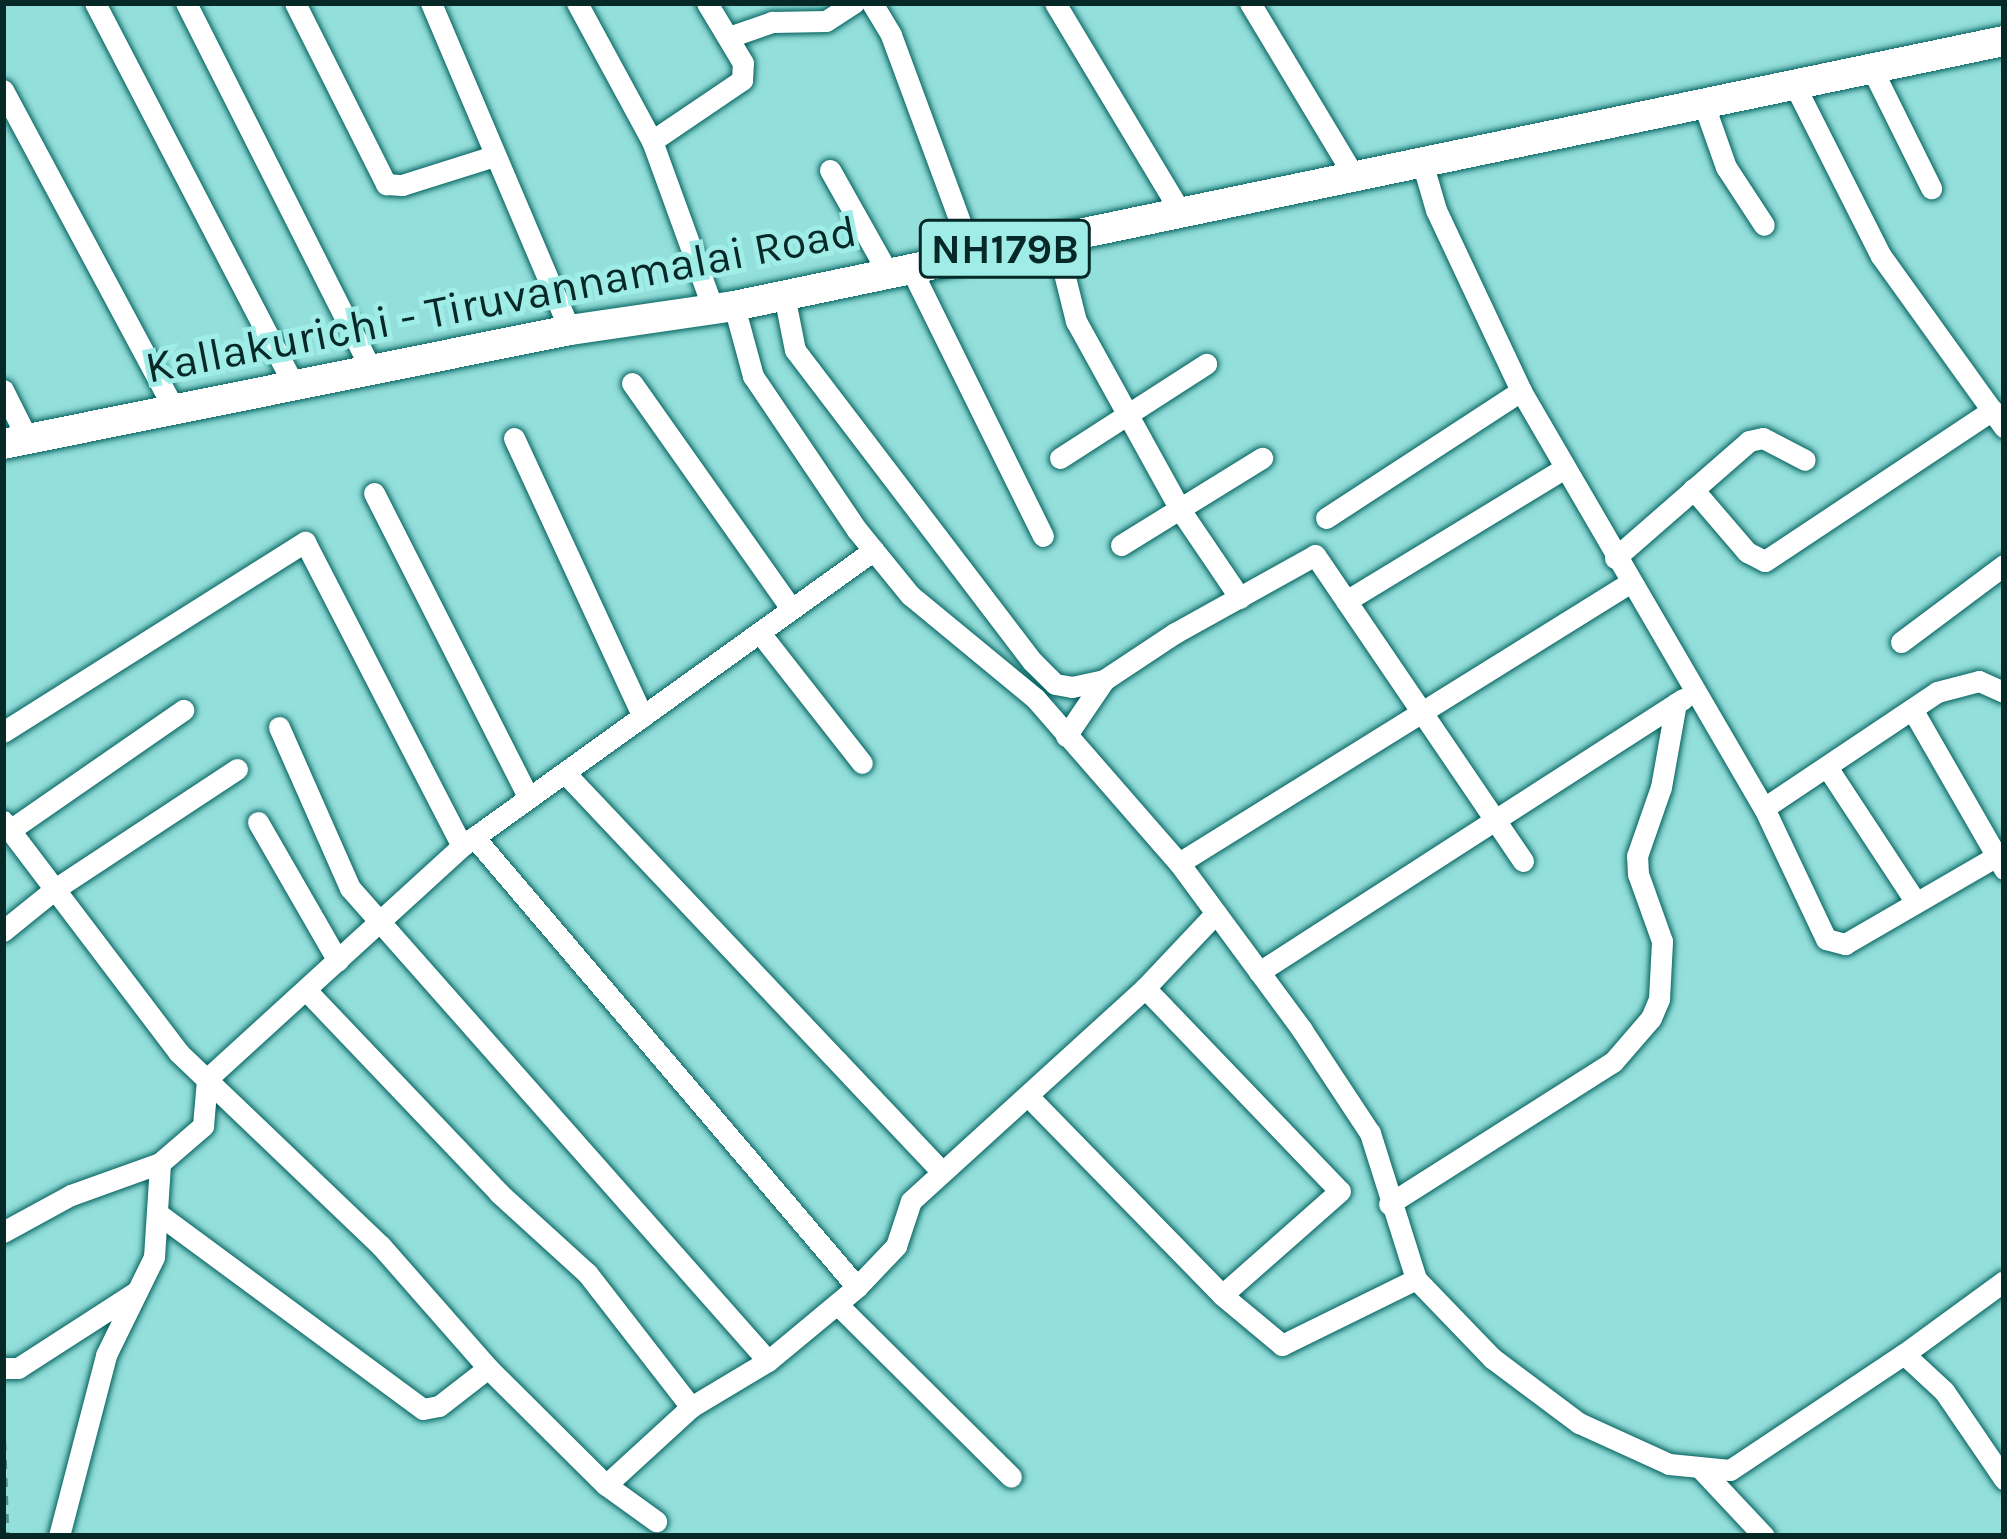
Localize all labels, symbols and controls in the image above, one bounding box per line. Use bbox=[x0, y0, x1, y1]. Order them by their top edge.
street label: Kallakurichi - Tiruvannamalai Road bbox=[141, 205, 861, 395]
road number: NH179B bbox=[918, 213, 1092, 285]

